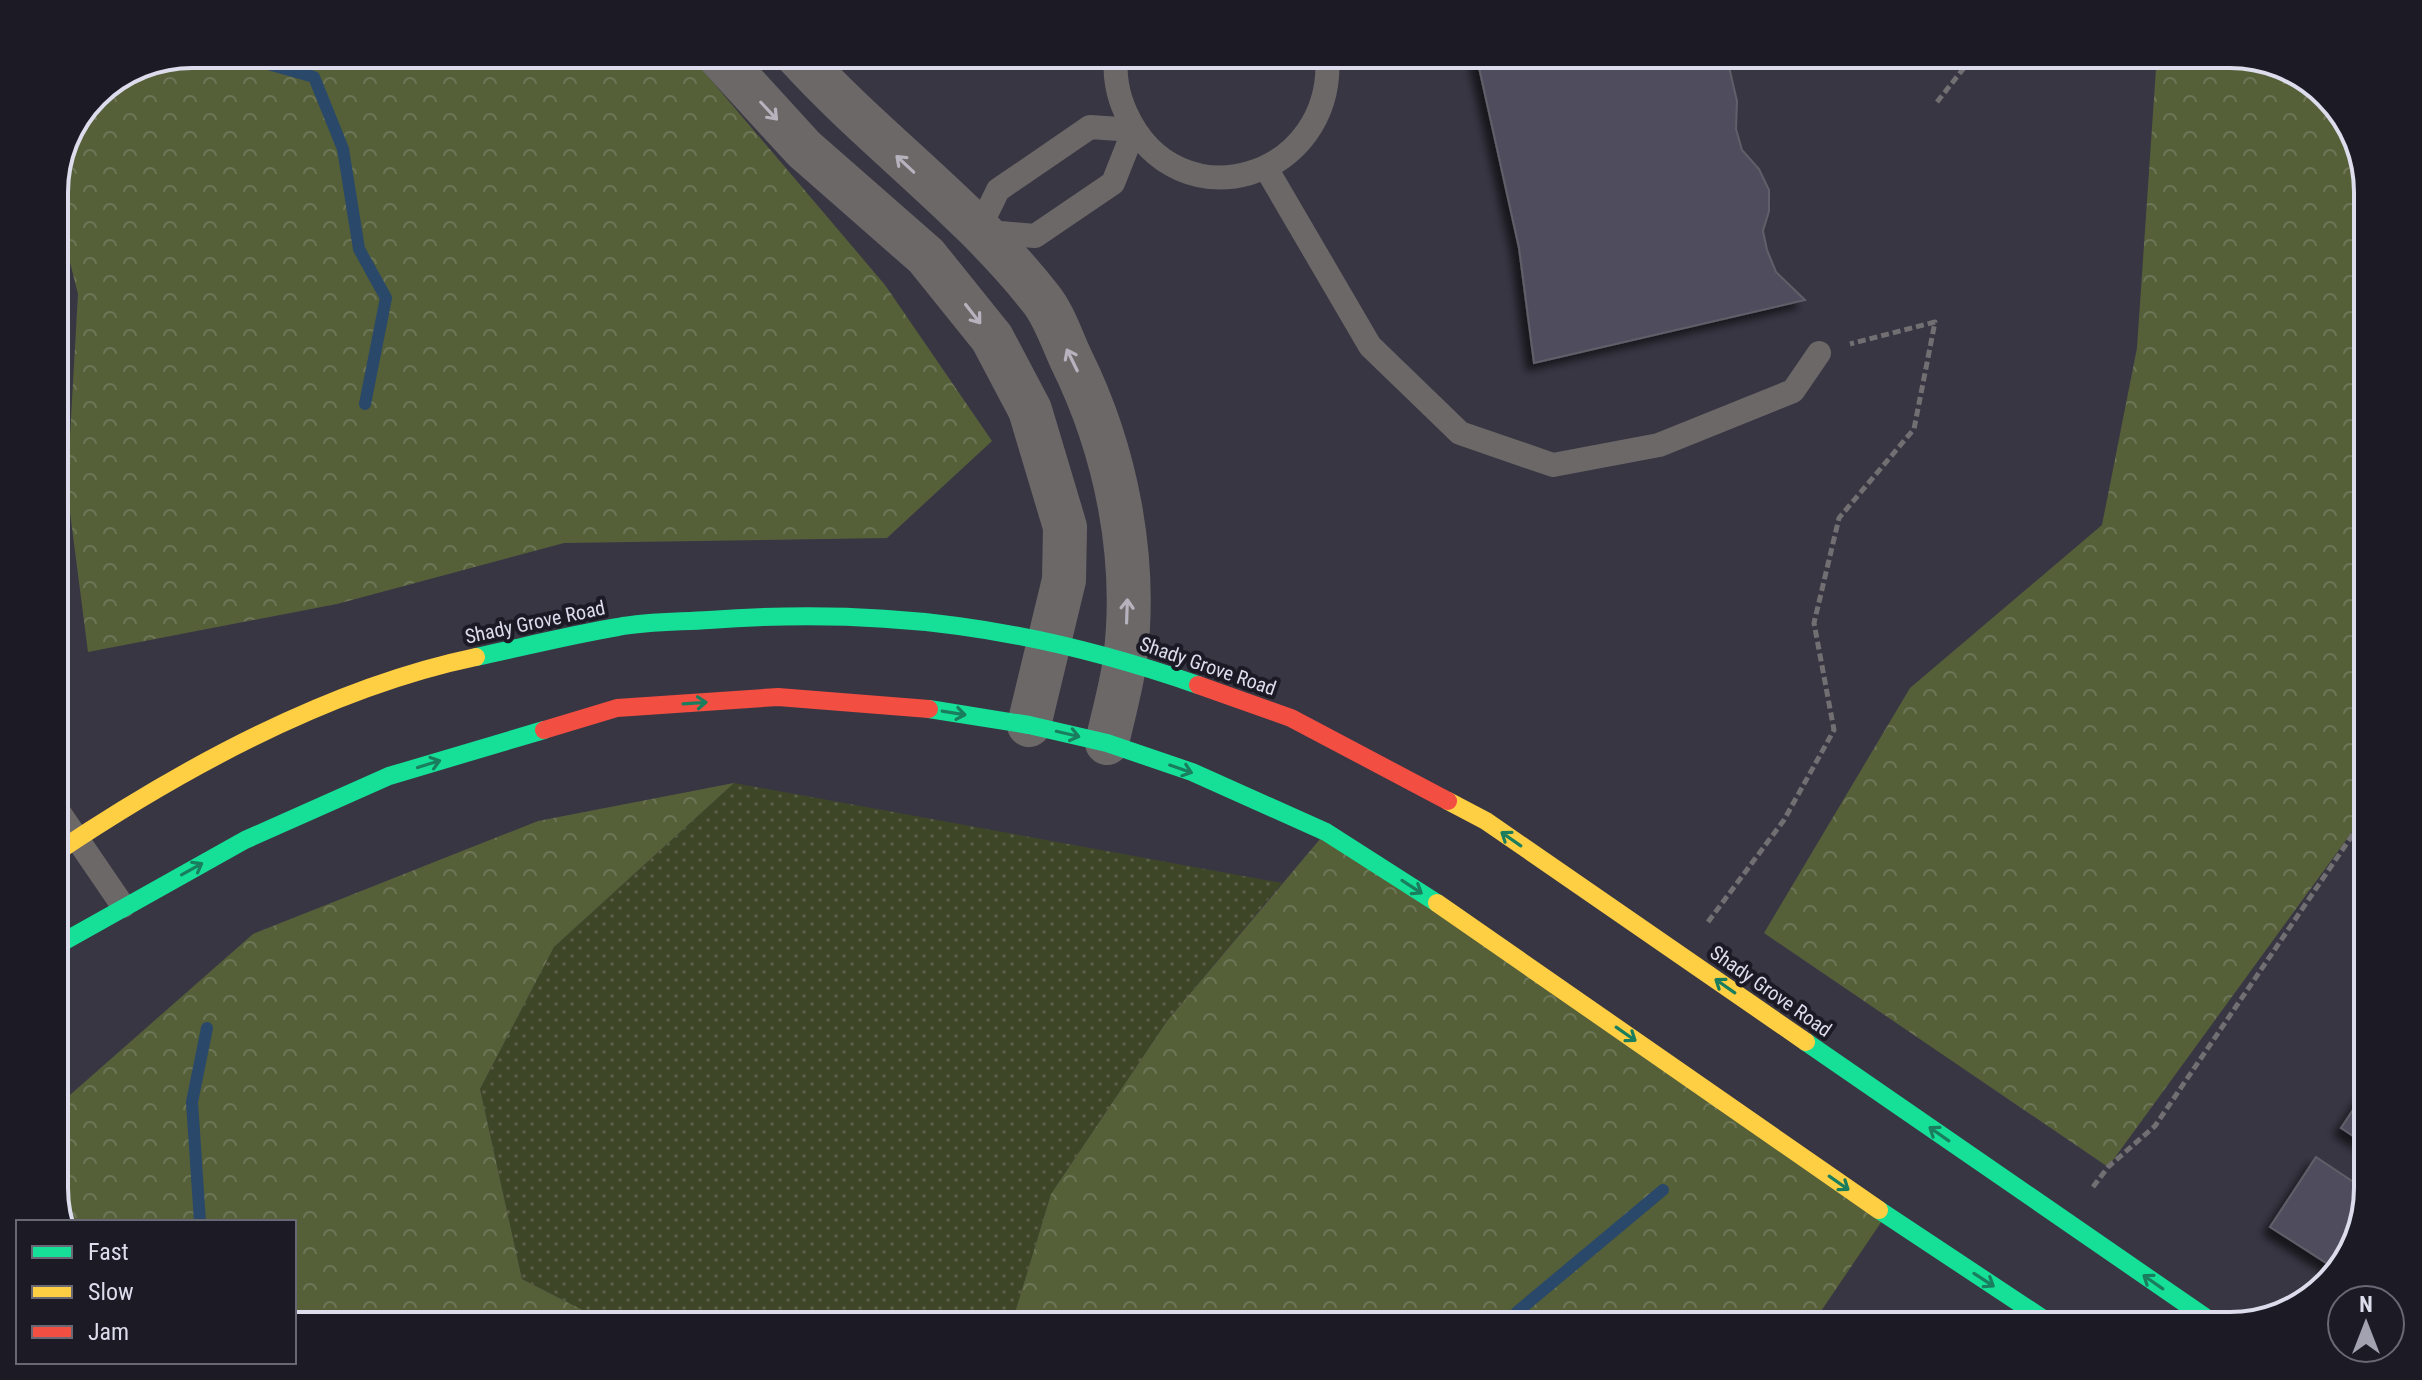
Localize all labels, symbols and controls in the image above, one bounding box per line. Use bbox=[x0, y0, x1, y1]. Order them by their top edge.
one-way arrow bbox=[760, 101, 778, 121]
one-way arrow bbox=[896, 155, 916, 173]
one-way arrow bbox=[964, 303, 981, 324]
one-way arrow bbox=[1063, 348, 1079, 372]
street label: Shady Grove Road bbox=[463, 595, 607, 649]
one-way arrow bbox=[1119, 598, 1134, 625]
street label: Shady Grove Road bbox=[1137, 631, 1279, 701]
one-way arrow bbox=[681, 695, 708, 710]
one-way arrow bbox=[940, 706, 966, 721]
one-way arrow bbox=[1055, 727, 1080, 742]
one-way arrow bbox=[416, 756, 442, 771]
one-way arrow bbox=[1168, 762, 1193, 777]
one-way arrow bbox=[1501, 831, 1523, 847]
one-way arrow bbox=[180, 861, 203, 877]
one-way arrow bbox=[1400, 878, 1422, 895]
street label: Shady Grove Road bbox=[1706, 940, 1836, 1042]
one-way arrow bbox=[1715, 978, 1737, 995]
one-way arrow bbox=[1614, 1026, 1636, 1042]
one-way arrow bbox=[1929, 1126, 1951, 1142]
one-way arrow bbox=[1827, 1175, 1849, 1191]
legend bbox=[16, 1220, 296, 1364]
text: Fast bbox=[88, 1238, 129, 1266]
one-way arrow bbox=[1972, 1272, 1995, 1288]
one-way arrow bbox=[2143, 1274, 2165, 1290]
text: Slow bbox=[88, 1278, 134, 1306]
north arrow bbox=[2326, 1284, 2406, 1364]
text: N bbox=[2359, 1292, 2373, 1317]
text: Jam bbox=[88, 1318, 129, 1346]

